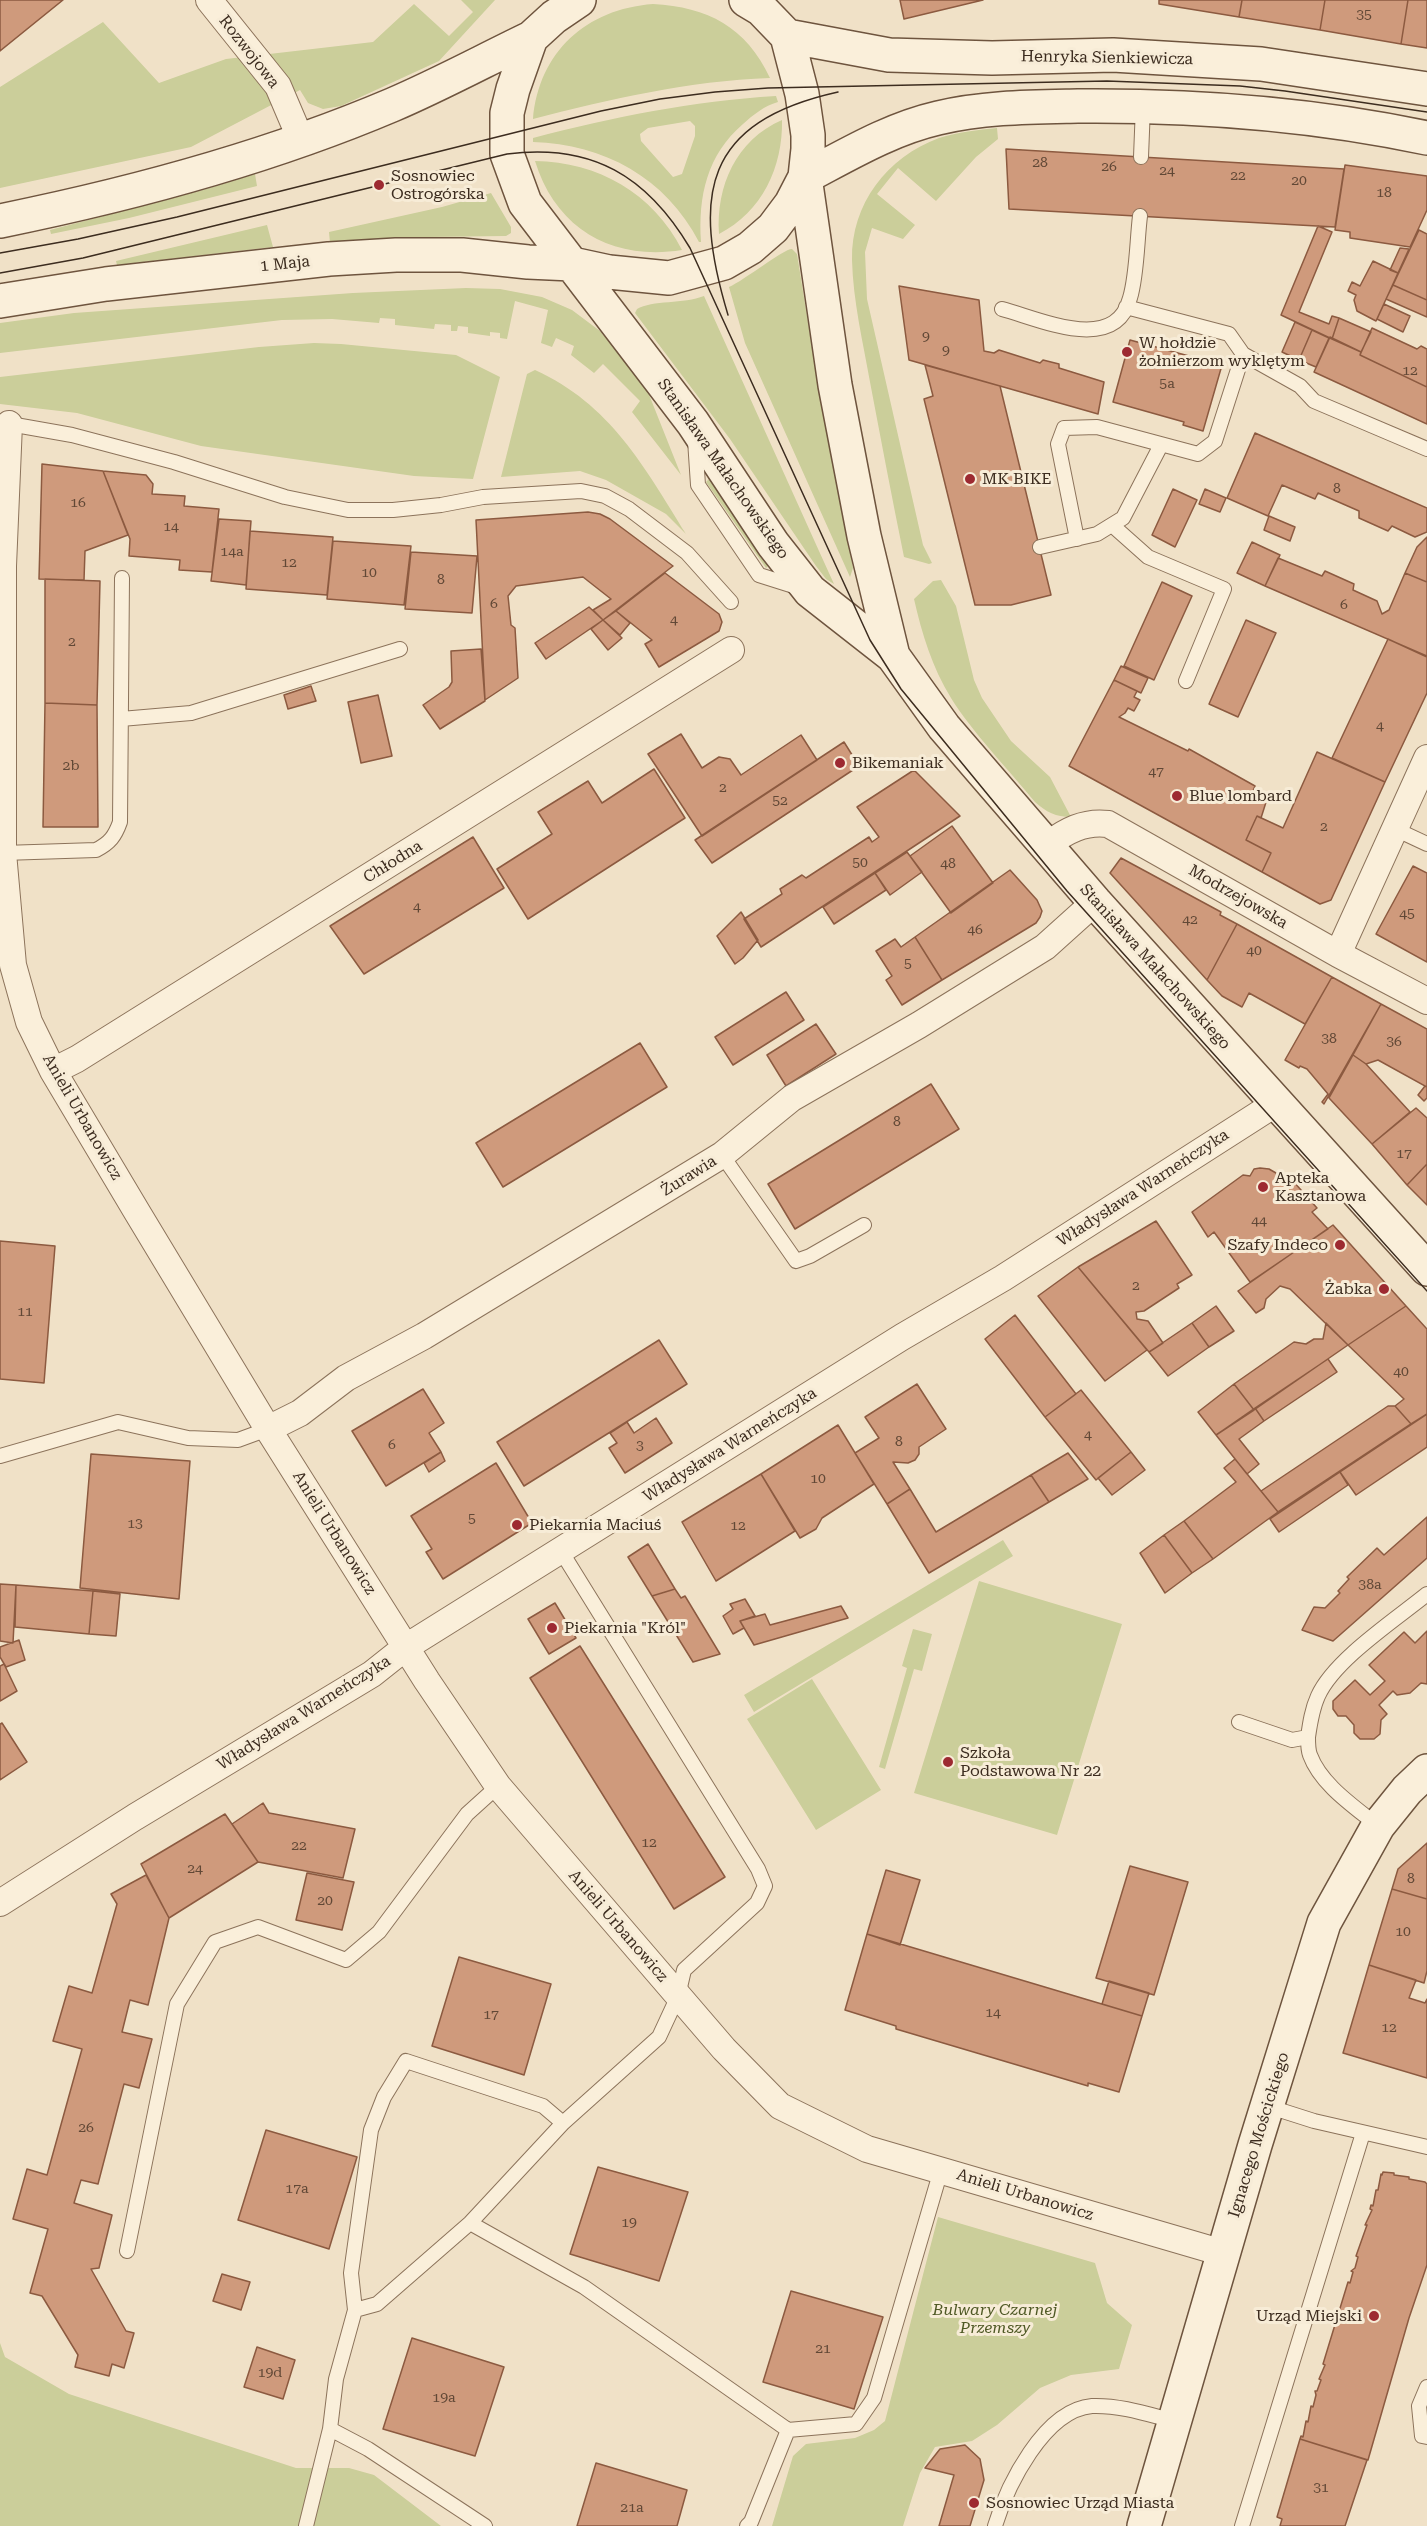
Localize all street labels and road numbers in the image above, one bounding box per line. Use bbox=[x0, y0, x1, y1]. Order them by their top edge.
street label: Rozwojowa bbox=[215, 12, 283, 92]
street label: Henryka Sienkiewicza bbox=[1021, 47, 1193, 69]
street label: 1 Maja bbox=[259, 252, 311, 276]
street label: Stanisława Małachowskiego bbox=[653, 375, 793, 563]
street label: Chłodna bbox=[360, 836, 426, 888]
street label: Modrzejowska bbox=[1185, 861, 1291, 933]
street label: Stanisława Małachowskiego bbox=[1076, 880, 1234, 1054]
street label: Anieli Urbanowicz bbox=[38, 1051, 126, 1183]
street label: Władysława Warneńczyka bbox=[1054, 1125, 1232, 1251]
street label: Żurawia bbox=[658, 1152, 720, 1200]
street label: Władysława Warneńczyka bbox=[640, 1384, 820, 1506]
street label: Anieli Urbanowicz bbox=[288, 1468, 380, 1598]
street label: Władysława Warneńczyka bbox=[214, 1652, 394, 1774]
street label: Anieli Urbanowicz bbox=[564, 1866, 672, 1986]
street label: Ignacego Mościckiego bbox=[1225, 2050, 1293, 2220]
street label: Anieli Urbanowicz bbox=[954, 2165, 1096, 2225]

